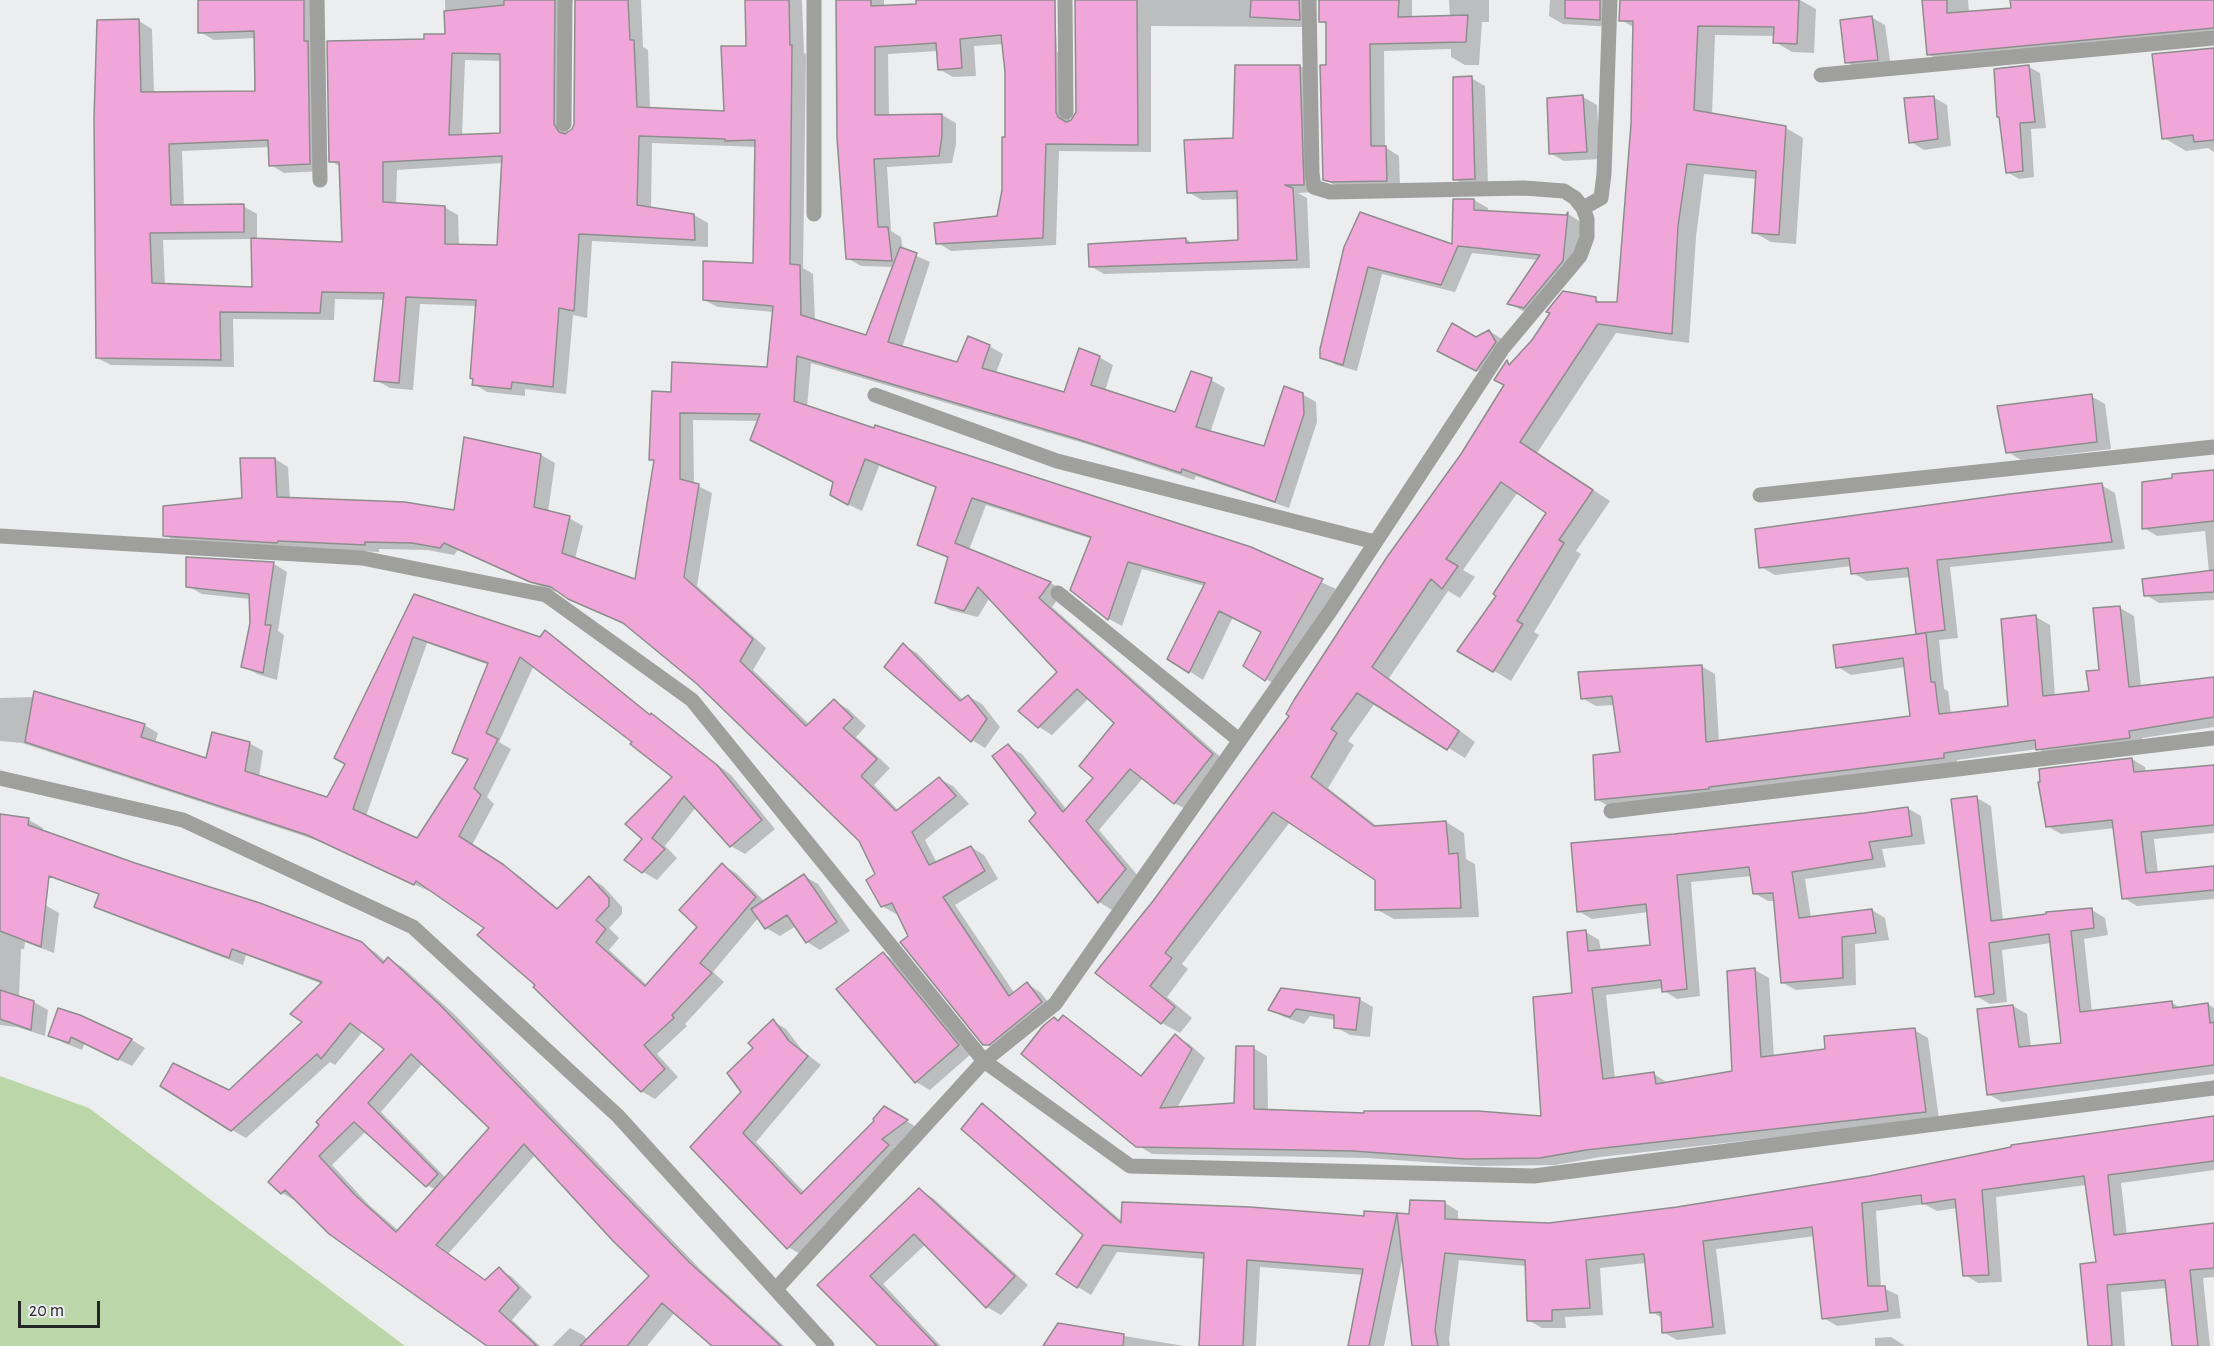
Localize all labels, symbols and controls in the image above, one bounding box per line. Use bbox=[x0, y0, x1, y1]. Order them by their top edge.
scale bar bbox=[21, 1289, 104, 1327]
text: 20 m bbox=[29, 1302, 64, 1320]

